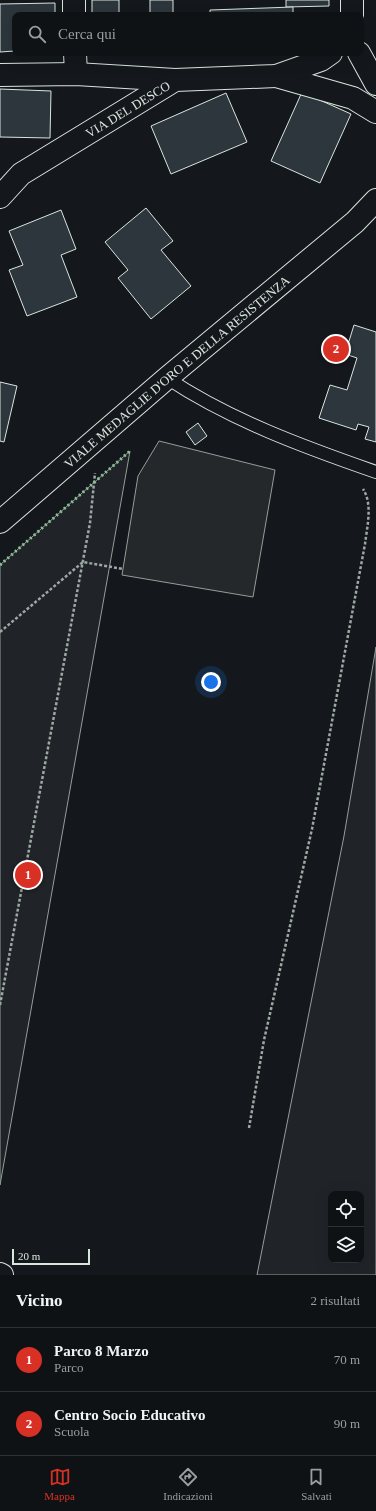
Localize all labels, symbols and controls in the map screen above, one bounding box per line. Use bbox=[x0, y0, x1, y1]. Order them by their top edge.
search box bbox=[12, 12, 364, 56]
icon: search bbox=[26, 23, 48, 45]
text: Cerca qui bbox=[58, 26, 116, 42]
street label: VIA DEL DESCO bbox=[83, 78, 173, 141]
street label: VIALE MEDAGLIE D'ORO E DELLA RESISTENZA bbox=[61, 272, 293, 471]
pin: 2 bbox=[323, 334, 349, 364]
your location bbox=[201, 672, 221, 692]
pin: 1 bbox=[15, 860, 41, 890]
map controls bbox=[328, 1191, 364, 1263]
button: locate bbox=[328, 1191, 364, 1227]
button: layers bbox=[328, 1227, 364, 1263]
scale bar bbox=[12, 1247, 90, 1266]
text: 20 m bbox=[18, 1250, 40, 1262]
text: Vicino bbox=[16, 1291, 63, 1310]
text: 2 risultati bbox=[311, 1293, 360, 1308]
text: Parco 8 Marzo bbox=[54, 1343, 149, 1359]
text: 1 bbox=[26, 1352, 32, 1367]
text: 70 m bbox=[334, 1352, 360, 1367]
text: Parco bbox=[54, 1360, 84, 1375]
text: Centro Socio Educativo bbox=[54, 1407, 205, 1423]
text: 2 bbox=[26, 1416, 32, 1431]
text: 90 m bbox=[334, 1416, 360, 1431]
text: Scuola bbox=[54, 1424, 89, 1439]
tab: Mappa bbox=[44, 1466, 75, 1502]
tab: Indicazioni bbox=[163, 1466, 213, 1502]
tab: Salvati bbox=[301, 1466, 332, 1502]

